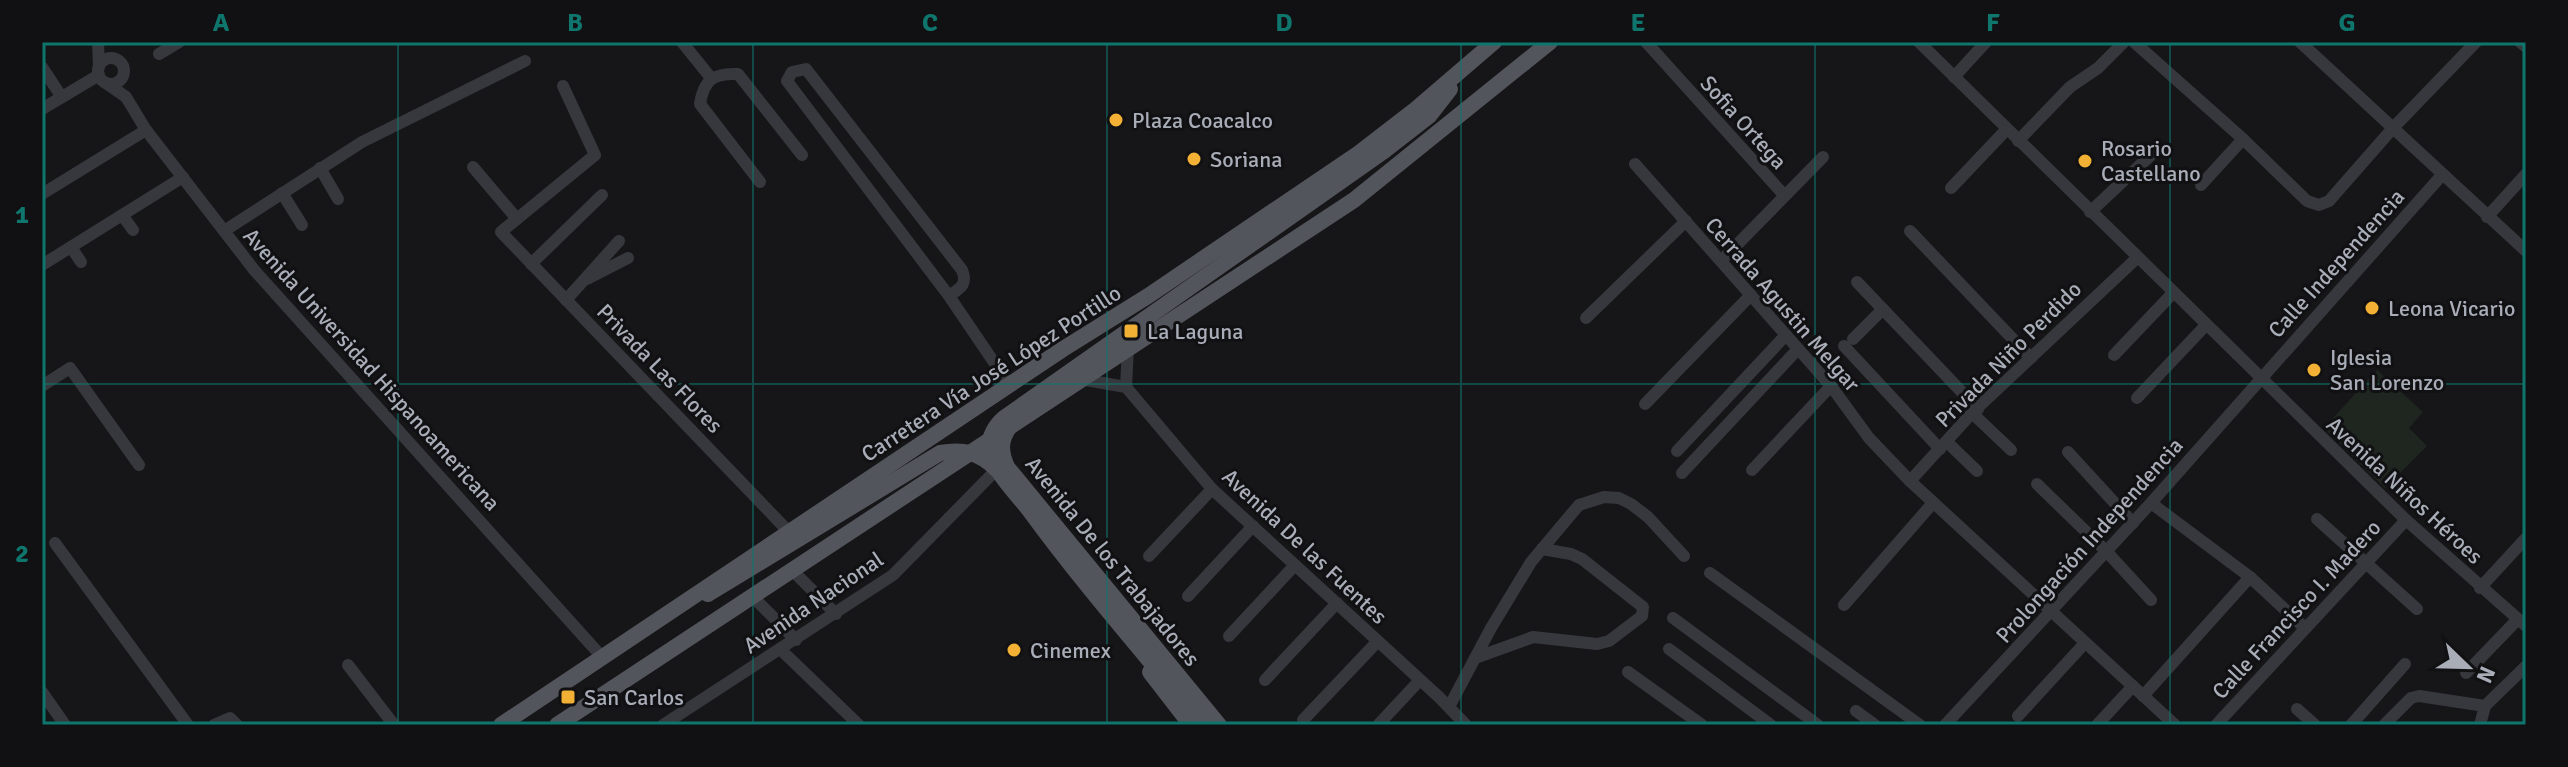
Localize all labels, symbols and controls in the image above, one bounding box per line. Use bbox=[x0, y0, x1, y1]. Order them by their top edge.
text: A bbox=[213, 7, 230, 39]
text: B bbox=[567, 7, 583, 39]
text: C bbox=[922, 7, 938, 39]
text: D bbox=[1275, 7, 1293, 39]
text: E bbox=[1631, 7, 1645, 39]
text: F bbox=[1986, 7, 2000, 39]
text: G bbox=[2338, 7, 2356, 39]
street label: Sofia Ortega bbox=[1695, 70, 1793, 175]
place label: Plaza Coacalco bbox=[1132, 107, 1273, 134]
marker: Plaza Coacalco bbox=[1107, 111, 1125, 129]
place label: Rosario Castellano bbox=[2101, 135, 2201, 187]
place label: Soriana bbox=[1210, 146, 1282, 173]
marker: Soriana bbox=[1185, 150, 1203, 168]
marker: Rosario Castellano bbox=[2076, 152, 2094, 170]
street label: Calle Independencia bbox=[2263, 183, 2410, 343]
text: 1 bbox=[15, 199, 29, 231]
street label: Cerrada Agustin Melgar bbox=[1700, 212, 1866, 397]
street label: Avenida Universidad Hispanoamericana bbox=[237, 222, 506, 516]
street label: Privada Niño Perdido bbox=[1930, 276, 2087, 433]
street label: Carretera Vía José López Portillo bbox=[856, 279, 1126, 468]
place label: Leona Vicario bbox=[2388, 295, 2515, 322]
street label: Privada Las Flores bbox=[591, 298, 728, 439]
marker: Leona Vicario bbox=[2363, 299, 2381, 317]
place label: La Laguna bbox=[1147, 318, 1243, 345]
marker: La Laguna bbox=[1122, 322, 1140, 340]
place label: Iglesia San Lorenzo bbox=[2330, 344, 2444, 396]
marker: Iglesia San Lorenzo bbox=[2305, 361, 2323, 379]
street label: Avenida Niños Héroes bbox=[2321, 411, 2488, 570]
street label: Prolongación Independencia bbox=[1990, 432, 2189, 648]
street label: Avenida De los Trabajadores bbox=[1020, 451, 1206, 672]
street label: Avenida De las Fuentes bbox=[1217, 463, 1393, 630]
street label: Calle Francisco I. Madero bbox=[2206, 514, 2386, 705]
text: 2 bbox=[15, 538, 29, 570]
street label: Avenida Nacional bbox=[738, 546, 888, 659]
north arrow bbox=[2428, 627, 2508, 707]
place label: Cinemex bbox=[1030, 637, 1111, 664]
marker: Cinemex bbox=[1005, 641, 1023, 659]
text: N bbox=[2471, 662, 2501, 687]
place label: San Carlos bbox=[584, 684, 684, 711]
marker: San Carlos bbox=[559, 688, 577, 706]

